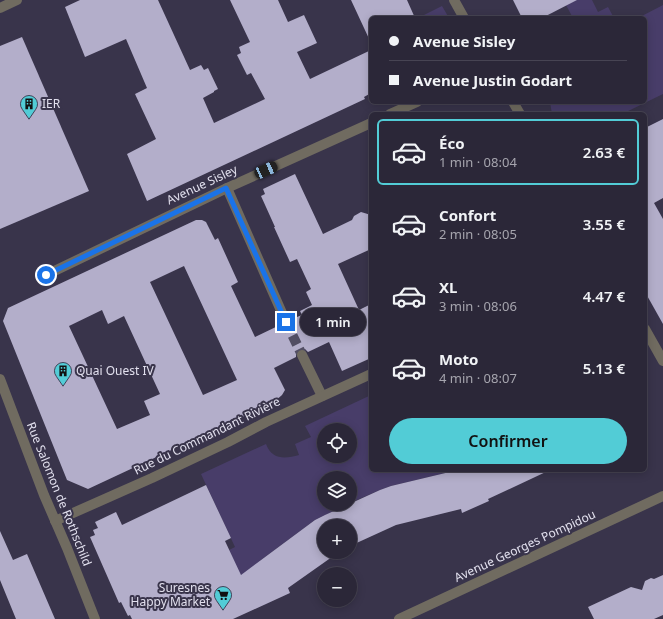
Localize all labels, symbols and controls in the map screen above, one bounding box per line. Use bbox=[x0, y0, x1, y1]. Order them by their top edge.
text: Avenue Sisley bbox=[413, 31, 515, 51]
text: Avenue Justin Godart bbox=[413, 70, 572, 90]
building icon: IER bbox=[19, 94, 39, 119]
place label: IER bbox=[42, 95, 61, 112]
text: Éco bbox=[439, 133, 465, 153]
icon: car bbox=[391, 134, 427, 170]
text: 2.63 € bbox=[583, 142, 625, 162]
text: 1 min · 08:04 bbox=[439, 153, 517, 171]
street label: Avenue Sisley bbox=[164, 160, 241, 208]
car bbox=[253, 160, 279, 180]
text: Confort bbox=[439, 205, 496, 225]
icon: car bbox=[391, 206, 427, 242]
text: 3.55 € bbox=[583, 214, 625, 234]
text: 2 min · 08:05 bbox=[439, 225, 517, 243]
route start bbox=[37, 266, 55, 284]
text: XL bbox=[439, 277, 457, 297]
icon: car bbox=[391, 278, 427, 314]
text: 4.47 € bbox=[583, 286, 625, 306]
text: 3 min · 08:06 bbox=[439, 297, 517, 315]
callout: 1 min bbox=[300, 308, 366, 336]
route end bbox=[277, 313, 295, 331]
text: 1 min bbox=[315, 313, 351, 331]
text: Moto bbox=[439, 349, 478, 369]
icon: car bbox=[391, 350, 427, 386]
text: 5.13 € bbox=[583, 358, 625, 378]
building icon: Quai Ouest IV bbox=[53, 361, 73, 386]
place label: Quai Ouest IV bbox=[76, 362, 155, 379]
text: 4 min · 08:07 bbox=[439, 369, 517, 387]
street label: Rue du Commandant Rivière bbox=[131, 392, 283, 479]
button: Confirmer bbox=[389, 418, 627, 464]
street label: Rue Salomon de Rothschild bbox=[23, 419, 96, 568]
map controls bbox=[317, 423, 357, 607]
button: locate bbox=[317, 423, 357, 463]
button: layers bbox=[317, 471, 357, 511]
street label: Avenue Georges Pompidou bbox=[451, 505, 598, 586]
button: + bbox=[317, 519, 357, 559]
button: − bbox=[317, 567, 357, 607]
place label: Suresnes Happy Market bbox=[131, 579, 211, 610]
supermarket icon: Suresnes Happy Market bbox=[213, 585, 233, 610]

